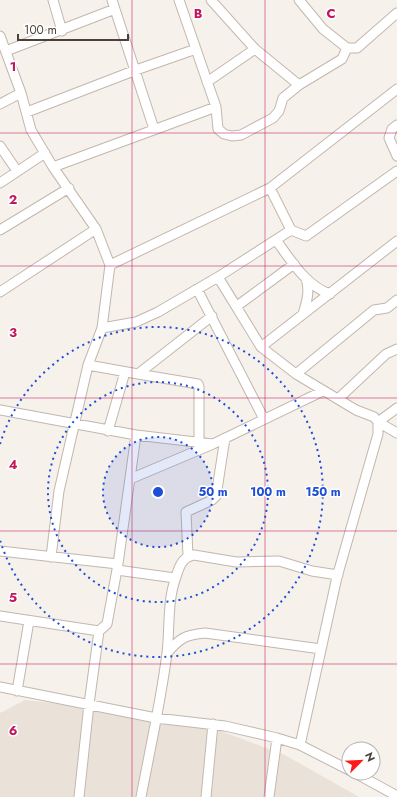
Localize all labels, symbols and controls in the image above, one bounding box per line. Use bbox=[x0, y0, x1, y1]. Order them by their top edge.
text: B bbox=[194, 4, 203, 23]
text: C bbox=[326, 4, 336, 23]
scale bar bbox=[18, 16, 128, 42]
text: 100 m bbox=[24, 21, 57, 39]
text: 1 bbox=[10, 57, 16, 76]
text: 2 bbox=[9, 190, 17, 209]
text: 3 bbox=[9, 323, 17, 342]
text: 4 bbox=[8, 455, 18, 474]
text: 50 m bbox=[198, 483, 228, 501]
text: 100 m bbox=[250, 483, 286, 501]
text: 150 m bbox=[305, 483, 341, 501]
centre of rings bbox=[151, 485, 165, 499]
text: 5 bbox=[9, 588, 17, 607]
text: 6 bbox=[9, 721, 18, 740]
north arrow bbox=[341, 741, 381, 781]
text: N bbox=[361, 750, 379, 764]

